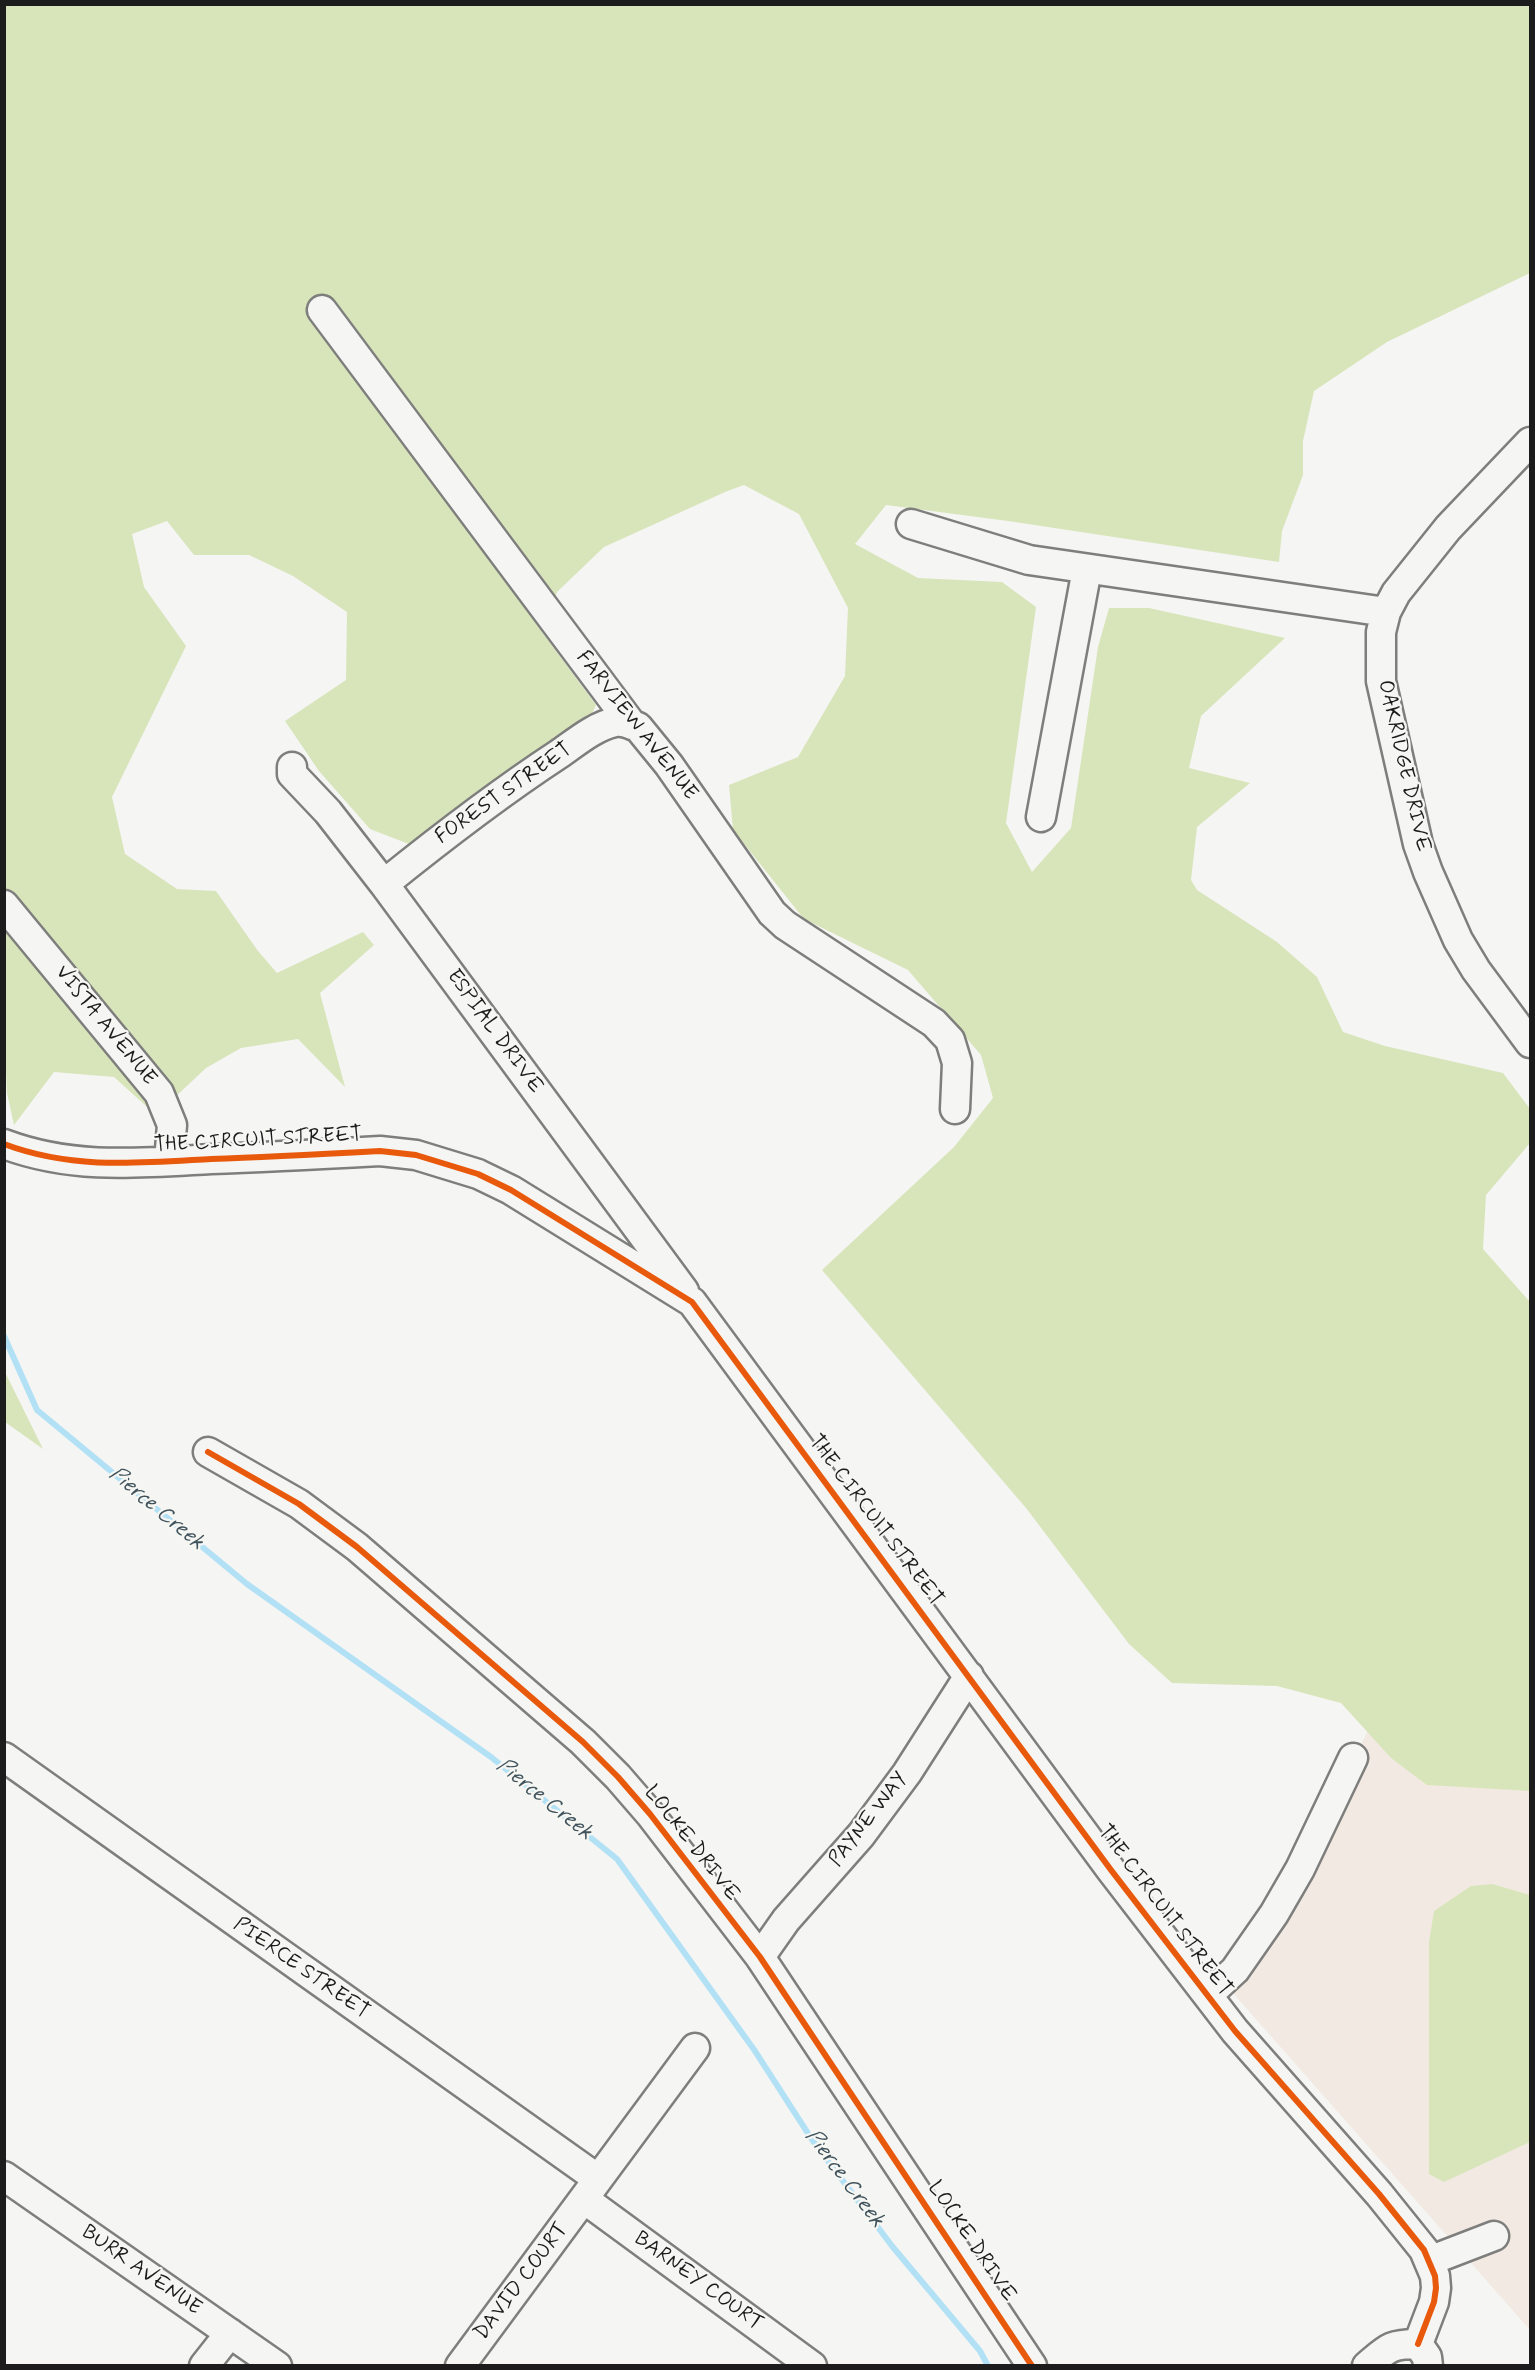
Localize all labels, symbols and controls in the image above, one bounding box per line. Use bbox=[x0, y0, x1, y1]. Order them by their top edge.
street label: FARVIEW AVENUE bbox=[570, 646, 702, 806]
street label: OAKRIDGE DRIVE bbox=[1371, 678, 1435, 854]
street label: FOREST STREET bbox=[431, 738, 577, 850]
street label: VISTA AVENUE bbox=[49, 961, 161, 1091]
street label: ESPIAL DRIVE bbox=[440, 965, 548, 1099]
street label: THE CIRCUIT STREET bbox=[153, 1123, 363, 1159]
street label: THE CIRCUIT STREET bbox=[802, 1430, 948, 1612]
water label: Pierce Creek bbox=[103, 1461, 209, 1557]
water label: Pierce Creek bbox=[490, 1753, 598, 1847]
street label: PAYNE WAY bbox=[824, 1768, 914, 1872]
street label: LOCKE DRIVE bbox=[638, 1781, 744, 1907]
street label: THE CIRCUIT STREET bbox=[1091, 1820, 1237, 2002]
street label: PIERCE STREET bbox=[228, 1913, 374, 2025]
water label: Pierce Creek bbox=[798, 2125, 890, 2233]
street label: LOCKE DRIVE bbox=[921, 2177, 1021, 2307]
street label: DAVID COURT bbox=[470, 2218, 574, 2346]
street label: BURR AVENUE bbox=[76, 2220, 206, 2322]
street label: BARNEY COURT bbox=[628, 2227, 768, 2337]

